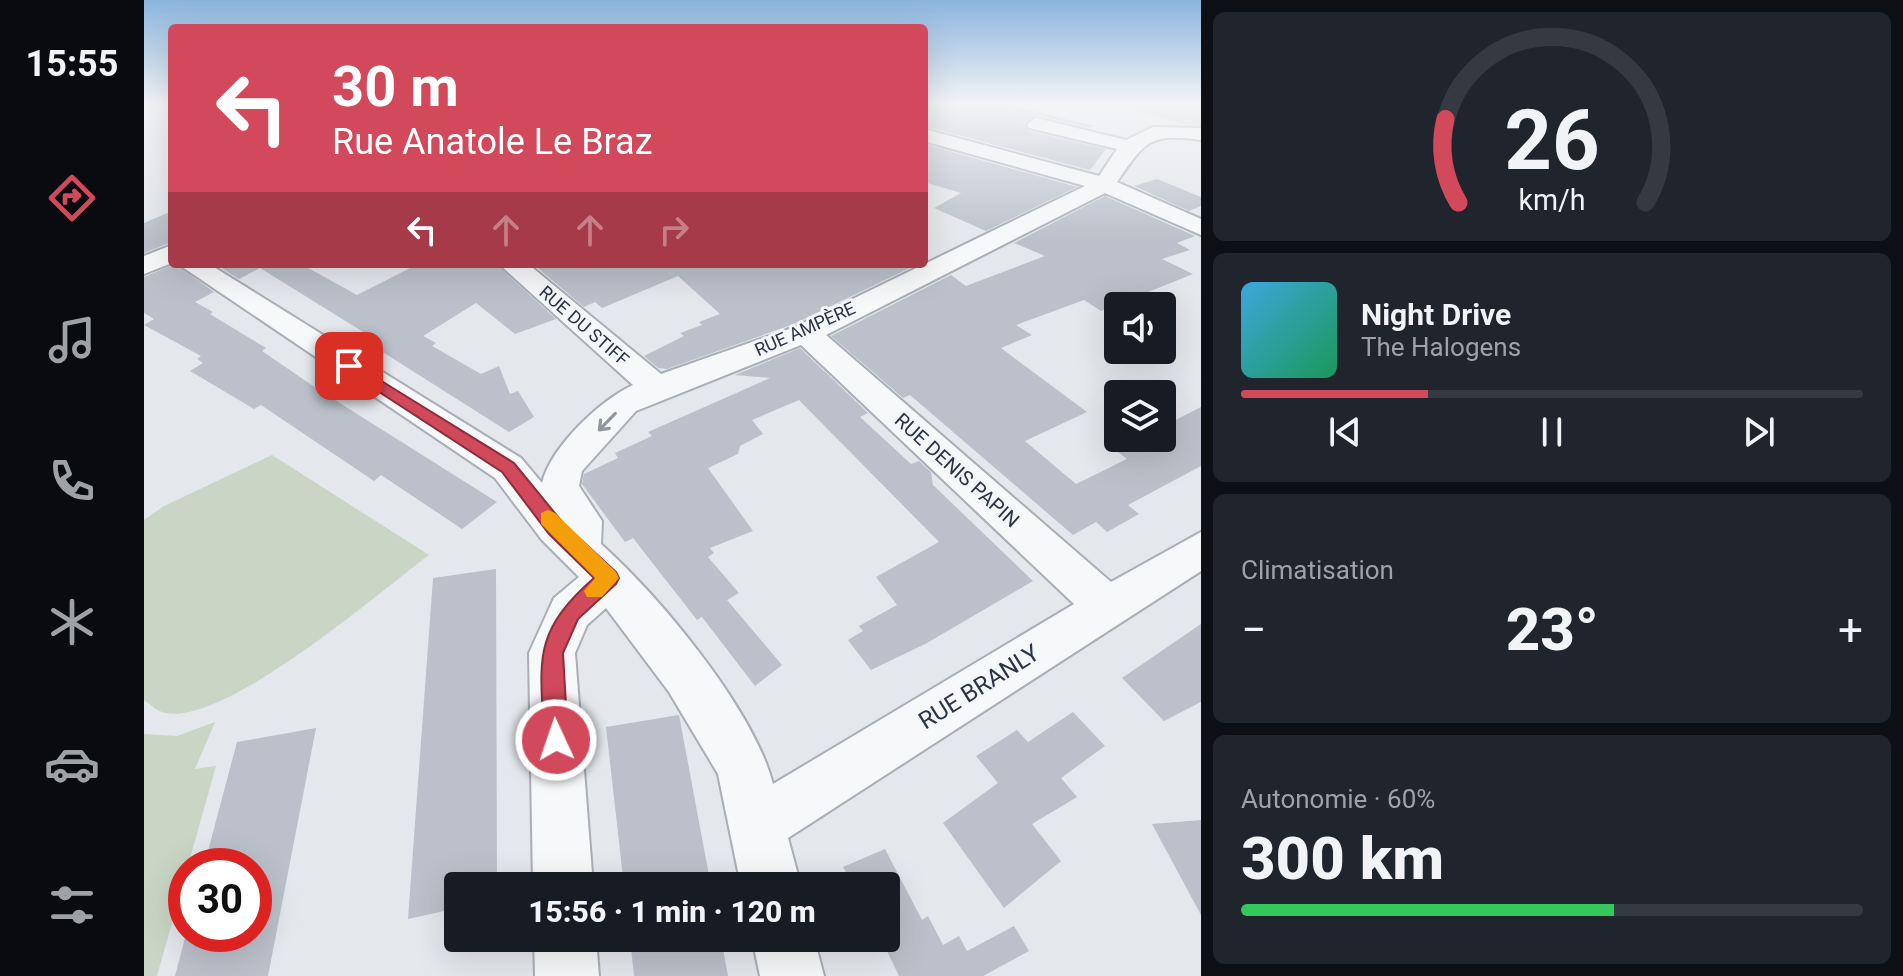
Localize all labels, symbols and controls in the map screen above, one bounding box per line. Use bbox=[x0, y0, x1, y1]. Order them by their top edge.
text: 15:55 bbox=[26, 43, 118, 85]
text: 30 m bbox=[332, 54, 459, 120]
icon: left bbox=[200, 56, 304, 160]
text: 26 bbox=[1504, 91, 1600, 188]
text: Rue Anatole Le Braz bbox=[332, 121, 653, 163]
icon: directions bbox=[44, 170, 100, 226]
text: km/h bbox=[1518, 183, 1586, 217]
icon: left bbox=[400, 208, 444, 252]
icon: ahead bbox=[484, 208, 528, 252]
icon: ahead bbox=[568, 208, 612, 252]
icon: right bbox=[652, 208, 696, 252]
street label: RUE DU STIFF bbox=[535, 281, 633, 370]
map controls bbox=[1104, 292, 1176, 452]
button: sound bbox=[1104, 292, 1176, 364]
street label: RUE AMPÈRE bbox=[751, 297, 858, 360]
text: Night Drive bbox=[1361, 297, 1511, 332]
icon: music bbox=[44, 312, 100, 368]
pin bbox=[315, 332, 383, 400]
text: The Halogens bbox=[1361, 332, 1521, 362]
icon: arrive bbox=[327, 344, 371, 388]
button: layers bbox=[1104, 380, 1176, 452]
street label: RUE DENIS PAPIN bbox=[890, 408, 1024, 532]
icon: previous bbox=[1323, 410, 1367, 454]
icon: pause bbox=[1530, 410, 1574, 454]
icon: next bbox=[1737, 410, 1781, 454]
one-way arrow bbox=[597, 412, 616, 432]
icon: phone bbox=[44, 453, 100, 509]
text: Climatisation bbox=[1241, 555, 1394, 585]
icon: climate bbox=[44, 594, 100, 650]
text: 23° bbox=[1506, 594, 1599, 665]
text: − bbox=[1241, 604, 1266, 656]
text: + bbox=[1838, 604, 1863, 656]
street label: RUE BRANLY bbox=[913, 639, 1045, 735]
position arrow bbox=[514, 698, 598, 782]
icon: car bbox=[44, 736, 100, 792]
text: Autonomie · 60% bbox=[1241, 784, 1435, 814]
text: 300 km bbox=[1241, 823, 1444, 894]
speed limit sign: 30 bbox=[168, 848, 272, 952]
icon: filters bbox=[44, 877, 100, 933]
text: 15:56 · 1 min · 120 m bbox=[528, 894, 816, 929]

